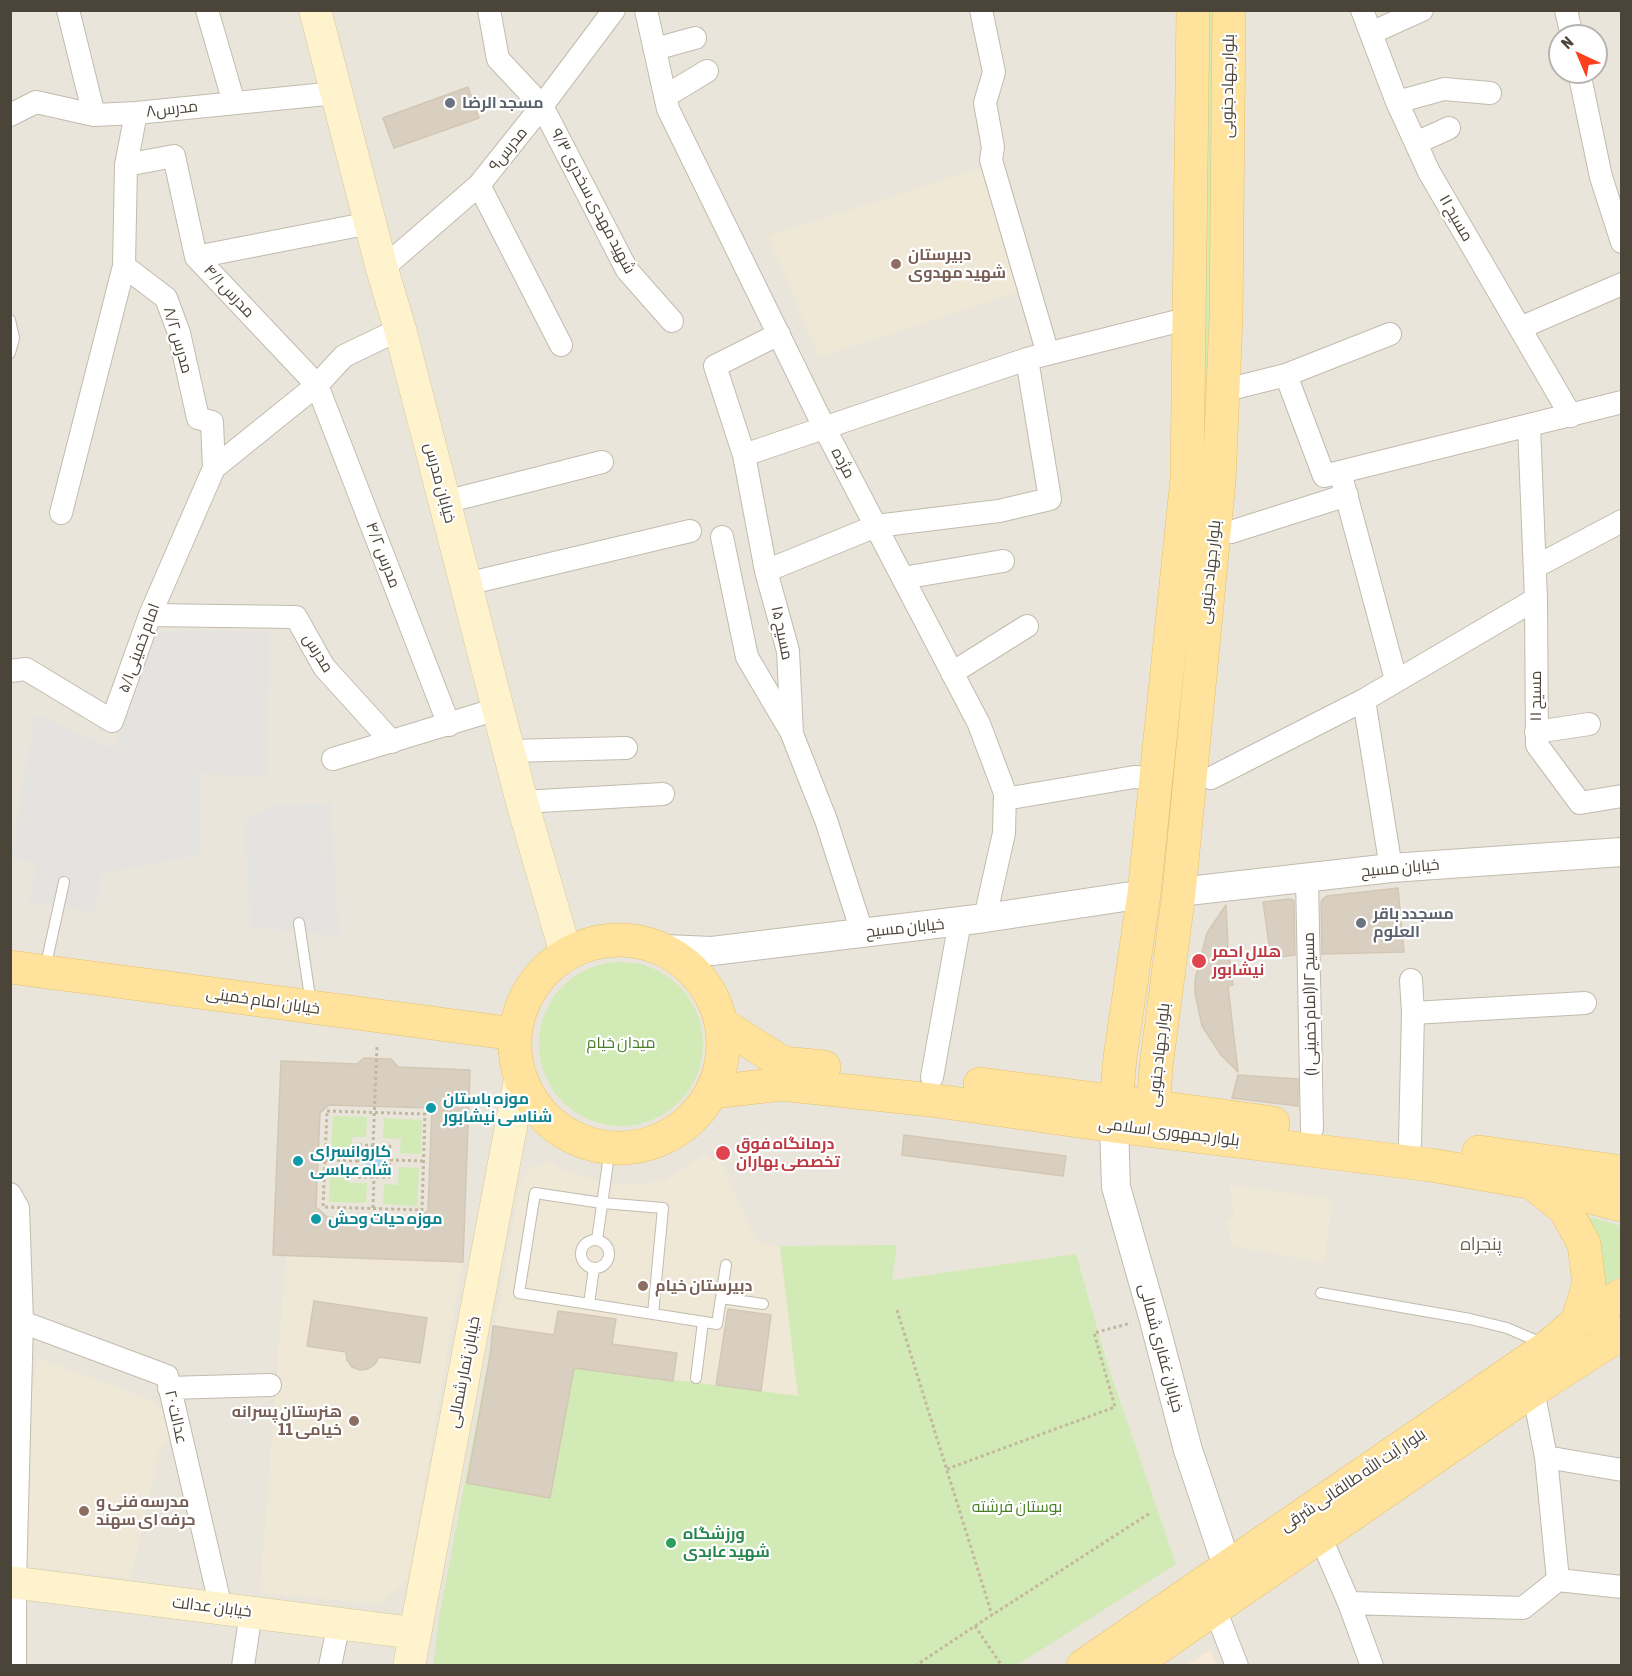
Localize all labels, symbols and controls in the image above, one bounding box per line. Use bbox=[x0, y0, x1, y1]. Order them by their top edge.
north arrow bbox=[1548, 24, 1608, 84]
text: N bbox=[1557, 33, 1577, 52]
street label: بلوار جهاد جنوبی bbox=[1217, 34, 1239, 138]
place label: مسجد الرضا bbox=[462, 93, 543, 113]
marker: مسجد الرضا bbox=[443, 96, 457, 110]
street label: مدرس۸ bbox=[145, 97, 199, 121]
street label: مدرس۹ bbox=[485, 123, 531, 175]
street label: شهید مهدی سخدری ۹/۳ bbox=[547, 125, 639, 277]
street label: مسیح ۱۱ bbox=[1435, 191, 1477, 245]
place label: دبیرستان شهید مهدوی bbox=[908, 245, 1006, 283]
marker: دبیرستان شهید مهدوی bbox=[889, 257, 903, 271]
street label: مدرس ۴/۱ bbox=[200, 260, 258, 322]
street label: مدرس ۸/۲ bbox=[159, 304, 197, 376]
street label: خیابان مدرس bbox=[420, 441, 460, 525]
street label: مژده bbox=[827, 444, 859, 482]
street label: مدرس ۴/۲ bbox=[362, 519, 404, 591]
street label: بلوار جهاد جنوبی bbox=[1195, 519, 1225, 625]
street label: امام خمینی۵/۱ bbox=[114, 601, 164, 695]
street label: مسیح ۱۵ bbox=[767, 604, 797, 662]
street label: مدرس bbox=[299, 630, 337, 676]
street label: مسیح ۱۱ bbox=[1526, 671, 1546, 721]
street label: خیابان مسیح bbox=[1360, 855, 1440, 881]
place label: مسجدد باقر العلوم bbox=[1373, 904, 1454, 942]
street label: خیابان مسیح bbox=[865, 914, 945, 942]
marker: مسجدد باقر العلوم bbox=[1354, 916, 1368, 930]
street label: مسیح ۱۲(امام خمینی ۱) bbox=[1299, 932, 1321, 1076]
place label: هلال احمر نیشابور bbox=[1212, 942, 1281, 980]
marker: هلال احمر نیشابور bbox=[1190, 952, 1208, 970]
street label: خیابان امام خمینی bbox=[205, 983, 321, 1019]
street label: بلوار جهاد جنوبی bbox=[1144, 1002, 1174, 1108]
park label: میدان خیام bbox=[586, 1033, 656, 1053]
place label: موزه باستان شناسی نیشابور bbox=[443, 1089, 552, 1127]
marker: موزه باستان شناسی نیشابور bbox=[424, 1101, 438, 1115]
street label: بلوار جمهوری اسلامی bbox=[1097, 1114, 1241, 1150]
place label: درمانگاه فوق تخصصی بهاران bbox=[736, 1134, 840, 1172]
place label: کاروانسرای شاه عباسی bbox=[310, 1142, 392, 1180]
marker: درمانگاه فوق تخصصی بهاران bbox=[714, 1144, 732, 1162]
marker: کاروانسرای شاه عباسی bbox=[291, 1154, 305, 1168]
place label: موزه حیات وحش bbox=[328, 1209, 443, 1229]
marker: موزه حیات وحش bbox=[309, 1212, 323, 1226]
district label: پنجراه bbox=[1460, 1233, 1502, 1255]
place label: دبیرستان خیام bbox=[655, 1276, 752, 1296]
marker: دبیرستان خیام bbox=[636, 1279, 650, 1293]
street label: خیابان غفاری شمالی bbox=[1135, 1281, 1187, 1415]
street label: خیابان تمار شمالی bbox=[444, 1314, 484, 1430]
street label: عدالت ۲۰ bbox=[161, 1388, 191, 1446]
place label: هنرستان پسرانه خیامی 11 bbox=[232, 1402, 342, 1440]
marker: هنرستان پسرانه خیامی 11 bbox=[347, 1414, 361, 1428]
street label: بلوار آیت الله طالقانی شرقی bbox=[1277, 1424, 1429, 1536]
place label: مدرسه فنی و حرفه ای سهند bbox=[96, 1492, 195, 1530]
park label: بوستان فرشته bbox=[972, 1497, 1062, 1517]
marker: مدرسه فنی و حرفه ای سهند bbox=[77, 1504, 91, 1518]
place label: ورزشگاه شهید عابدی bbox=[683, 1524, 770, 1562]
marker: ورزشگاه شهید عابدی bbox=[664, 1536, 678, 1550]
street label: خیابان عدالت bbox=[171, 1593, 253, 1621]

